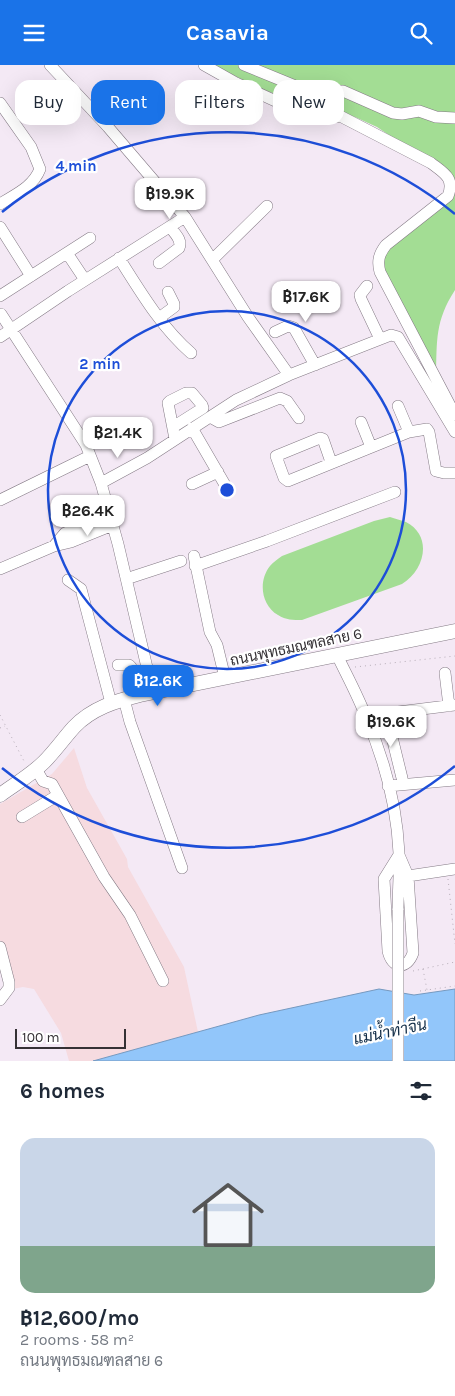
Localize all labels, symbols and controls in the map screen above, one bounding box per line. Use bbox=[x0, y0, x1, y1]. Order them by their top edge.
icon: menu bbox=[20, 19, 48, 47]
icon: search bbox=[407, 19, 435, 47]
text: Casavia bbox=[186, 20, 269, 46]
chip: Buy bbox=[15, 80, 81, 125]
chip: Rent bbox=[91, 80, 165, 125]
chip: Filters bbox=[175, 80, 263, 125]
chip: New bbox=[273, 80, 344, 125]
text: 4 min bbox=[55, 157, 97, 175]
pin: ฿19.9K bbox=[129, 177, 211, 220]
text: ฿19.9K bbox=[146, 184, 194, 203]
pin: ฿17.6K bbox=[265, 281, 347, 323]
text: ฿17.6K bbox=[283, 287, 329, 306]
text: 2 min bbox=[79, 355, 121, 373]
pin: ฿21.4K bbox=[77, 417, 159, 459]
text: ฿21.4K bbox=[94, 423, 142, 442]
centre of rings bbox=[218, 481, 236, 499]
pin: ฿26.4K bbox=[47, 495, 129, 537]
text: ฿26.4K bbox=[62, 501, 114, 520]
street label: ถนนพุทธมณฑลสาย 6 bbox=[228, 624, 364, 672]
pin: ฿12.6K bbox=[117, 665, 199, 707]
text: ฿12.6K bbox=[134, 671, 182, 690]
pin: ฿19.6K bbox=[350, 705, 432, 748]
text: ฿19.6K bbox=[367, 712, 415, 731]
water label: แม่น้ำท่าจีน bbox=[351, 1010, 428, 1049]
scale bar bbox=[15, 1026, 126, 1049]
text: 100 m bbox=[22, 1029, 60, 1046]
icon: filters bbox=[407, 1077, 435, 1105]
text: 6 homes bbox=[20, 1079, 105, 1103]
icon: home bbox=[183, 1170, 273, 1260]
text: ฿12,600/mo bbox=[20, 1306, 139, 1330]
text: 2 rooms · 58 m² bbox=[20, 1330, 134, 1349]
text: ถนนพุทธมณฑลสาย 6 bbox=[20, 1351, 163, 1370]

